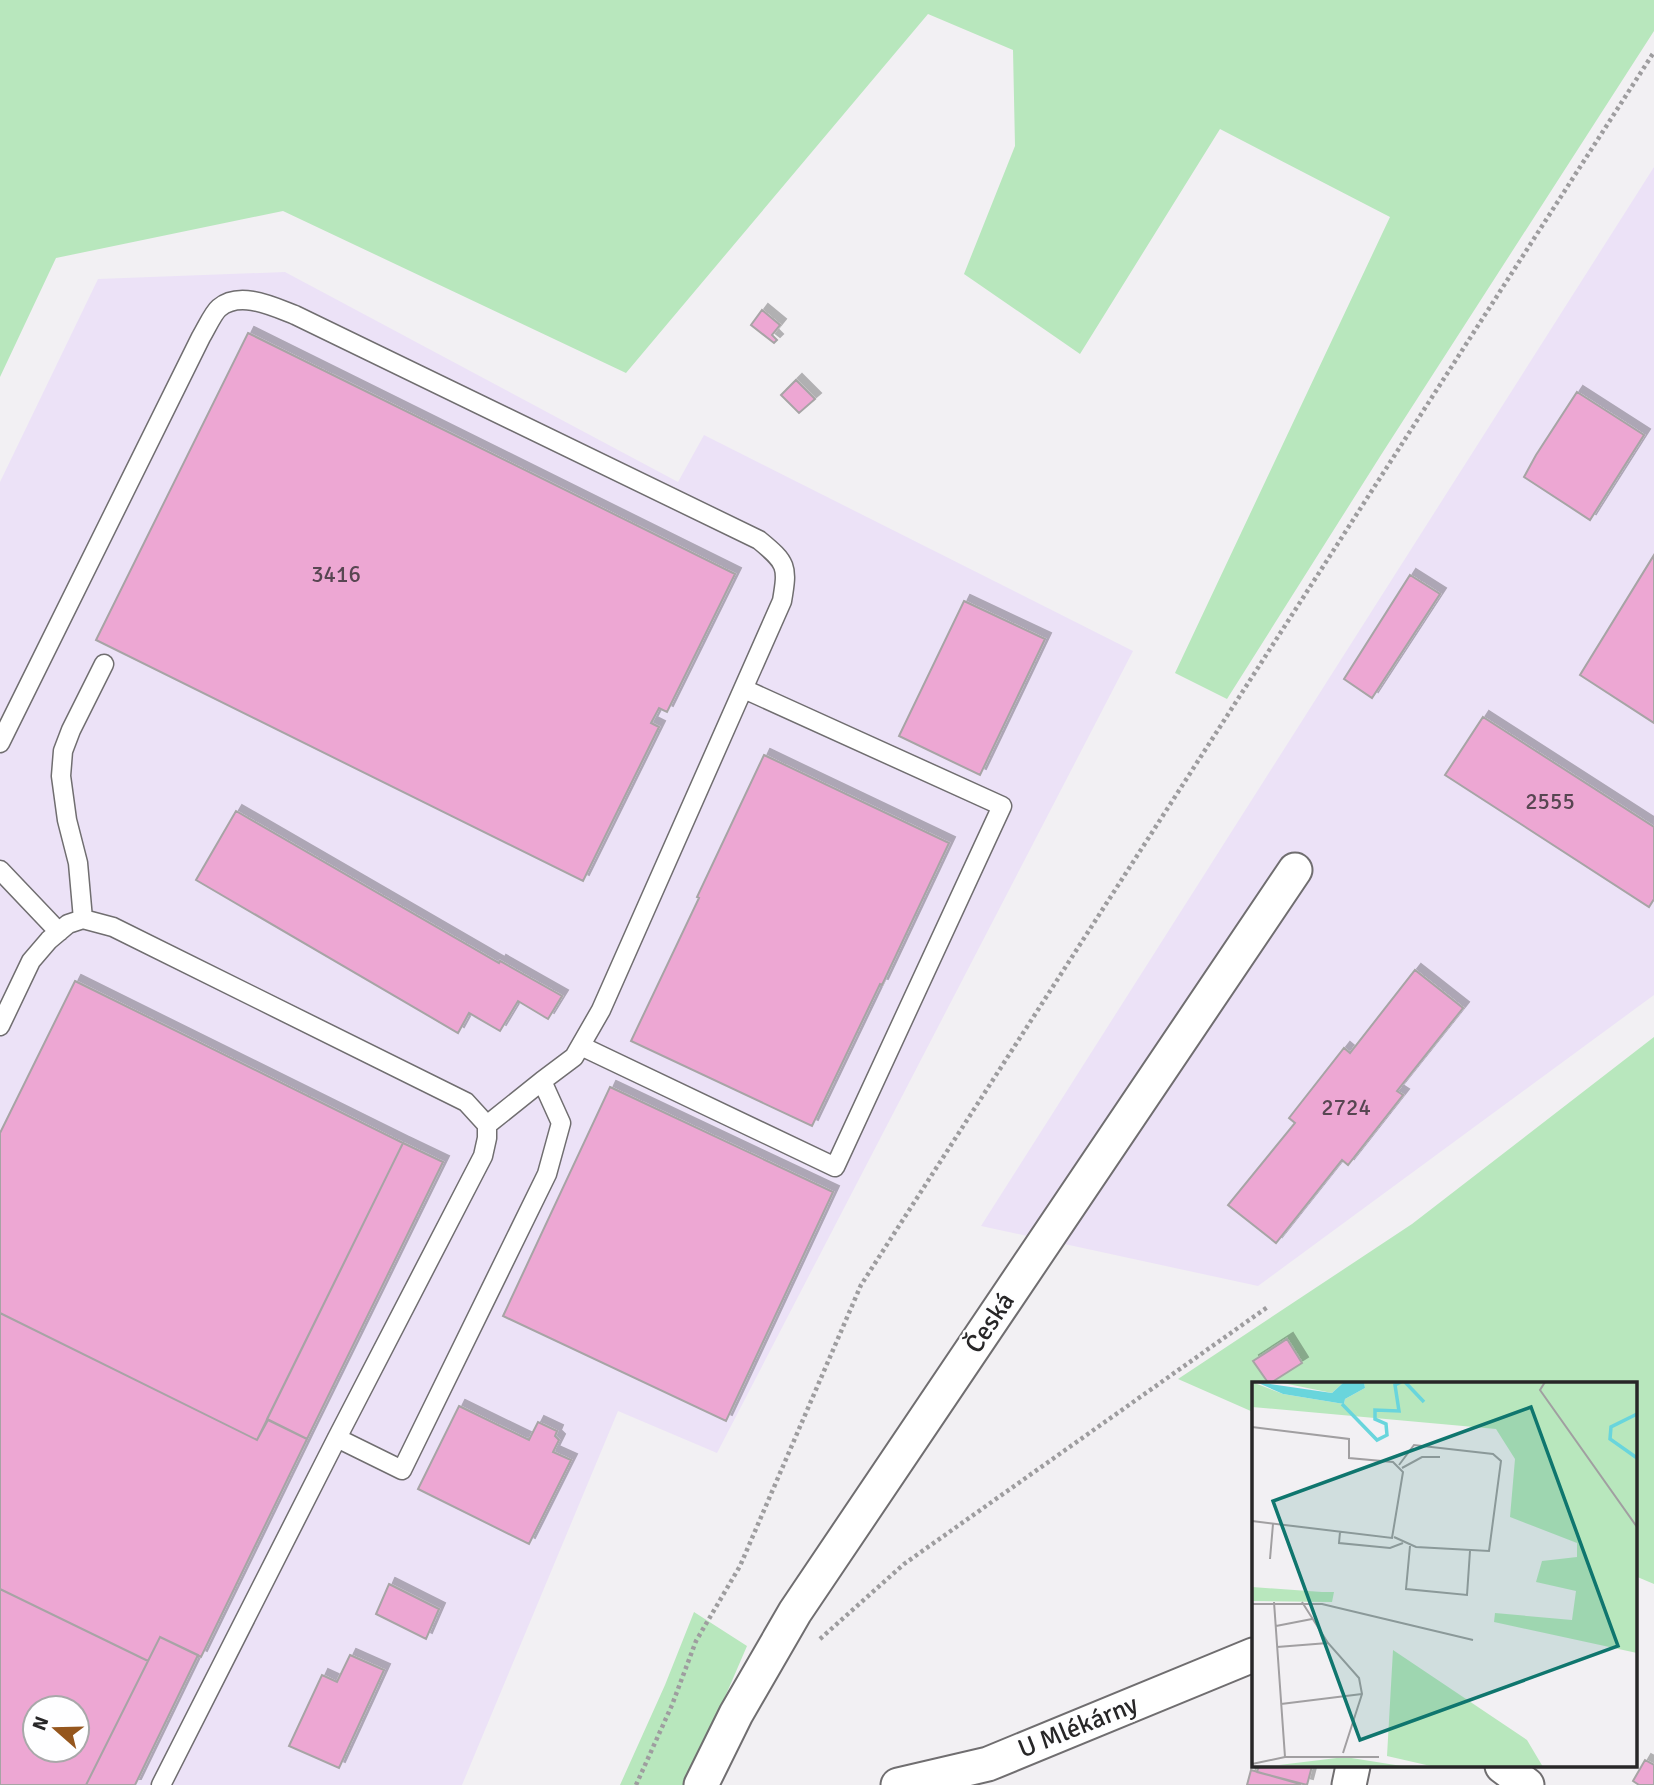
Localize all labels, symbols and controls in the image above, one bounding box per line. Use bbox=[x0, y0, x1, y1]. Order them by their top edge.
house number: 3416 bbox=[311, 560, 361, 589]
house number: 2555 bbox=[1525, 787, 1575, 816]
house number: 2724 bbox=[1321, 1093, 1371, 1122]
street label: Česká bbox=[958, 1287, 1022, 1359]
inset map bbox=[1252, 1382, 1636, 1768]
street label: U Mlékárny bbox=[1013, 1689, 1143, 1765]
north arrow bbox=[21, 1694, 91, 1764]
text: N bbox=[27, 1713, 55, 1734]

